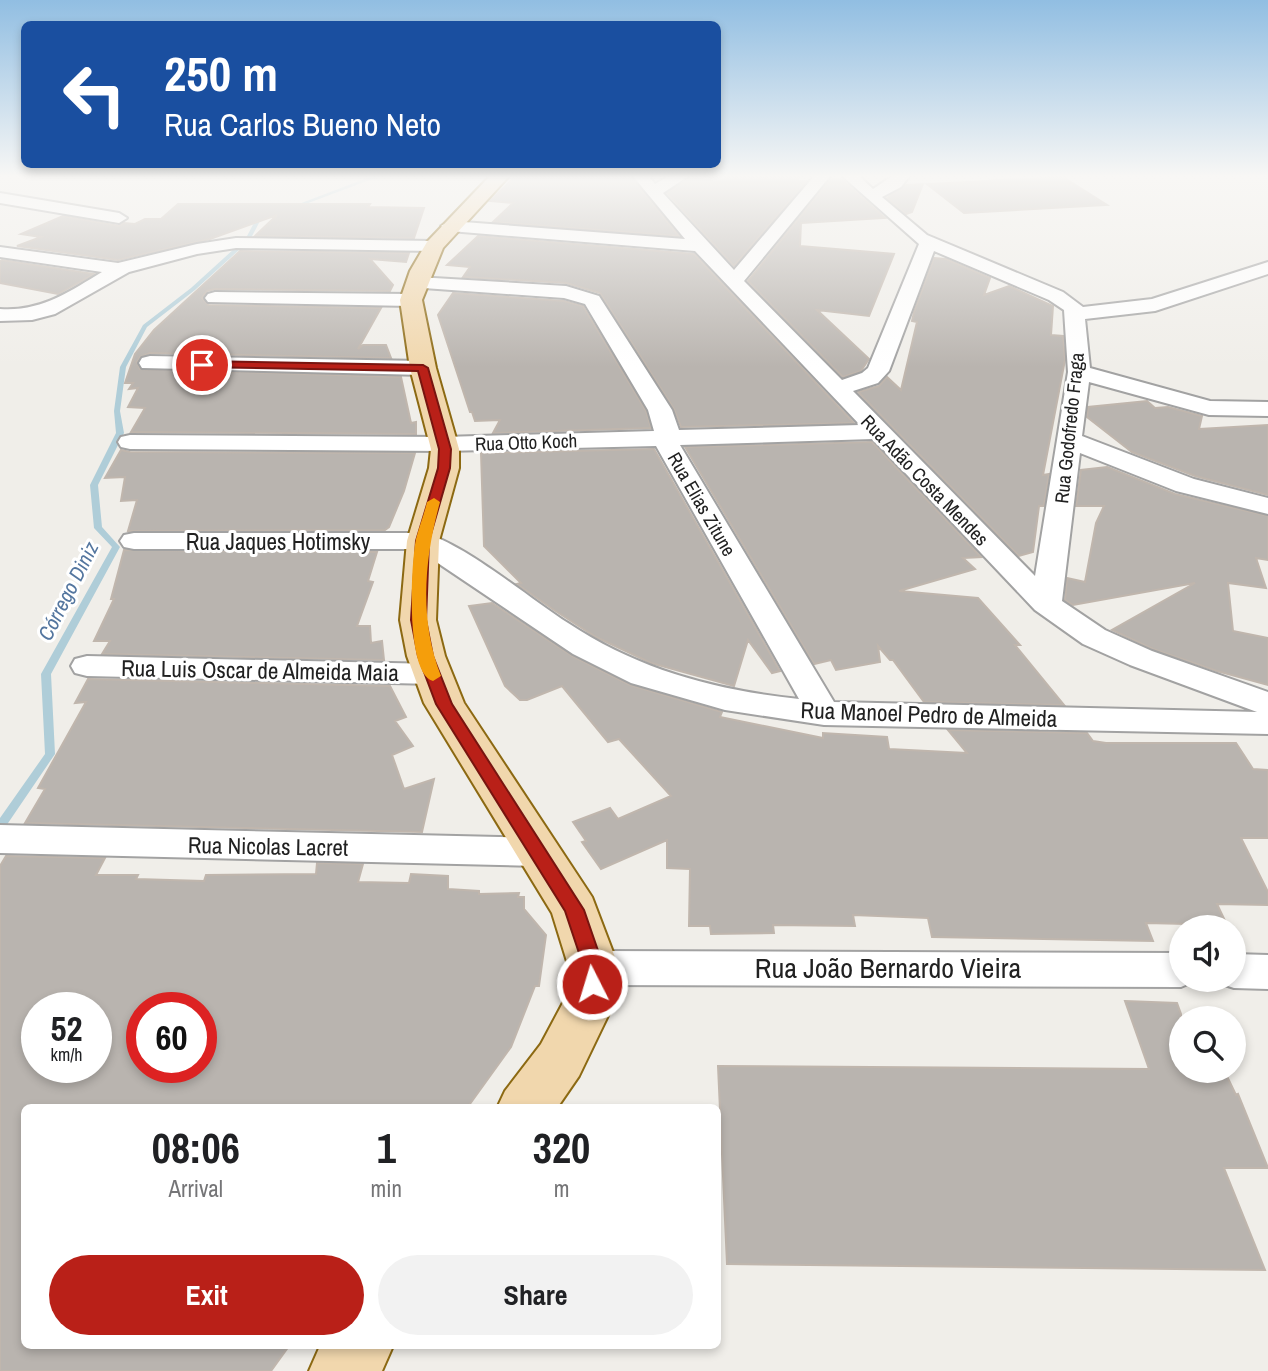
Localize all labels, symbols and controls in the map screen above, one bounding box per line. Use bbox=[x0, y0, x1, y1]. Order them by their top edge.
text: 250 m bbox=[164, 40, 278, 106]
icon: left bbox=[49, 49, 140, 140]
text: Rua Carlos Bueno Neto bbox=[164, 103, 441, 146]
pin bbox=[172, 335, 232, 395]
icon: arrive bbox=[183, 346, 221, 384]
street label: Rua Godofredo Fraga bbox=[1048, 351, 1090, 505]
street label: Rua Adão Costa Mendes bbox=[855, 409, 995, 551]
street label: Rua Otto Koch bbox=[474, 427, 578, 457]
street label: Rua Elias Zitune bbox=[662, 447, 742, 561]
street label: Rua Jaques Hotimsky bbox=[186, 526, 371, 557]
water label: Córrego Diniz bbox=[31, 536, 105, 645]
street label: Rua Luis Oscar de Almeida Maia bbox=[121, 652, 400, 688]
street label: Rua Manoel Pedro de Almeida bbox=[800, 694, 1058, 734]
street label: Rua Nicolas Lacret bbox=[188, 829, 348, 863]
map controls bbox=[1169, 915, 1246, 1083]
button: sound bbox=[1169, 915, 1246, 992]
position arrow bbox=[555, 947, 629, 1021]
street label: Rua João Bernardo Vieira bbox=[755, 949, 1021, 987]
speed limit sign: 60 bbox=[126, 992, 217, 1083]
text: 52 bbox=[51, 1005, 82, 1052]
button: search bbox=[1169, 1006, 1246, 1083]
text: km/h bbox=[51, 1042, 83, 1067]
text: 08:06 bbox=[152, 1120, 240, 1176]
text: 1 bbox=[377, 1120, 396, 1176]
text: 320 bbox=[533, 1120, 590, 1176]
text: Arrival bbox=[169, 1173, 223, 1204]
text: min bbox=[371, 1173, 402, 1204]
text: m bbox=[554, 1173, 569, 1204]
button: Exit bbox=[49, 1255, 364, 1335]
button: Share bbox=[378, 1255, 693, 1335]

